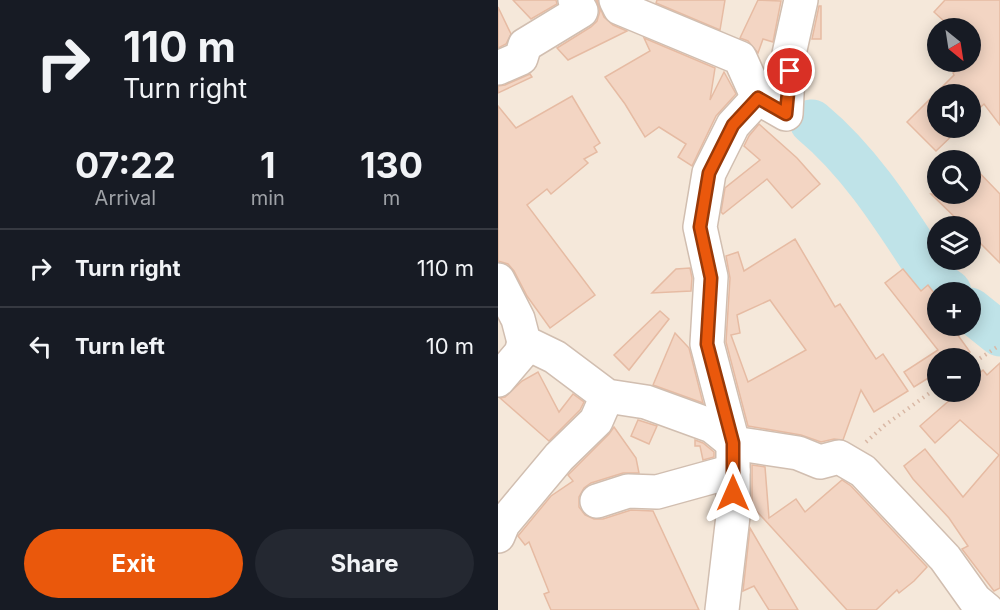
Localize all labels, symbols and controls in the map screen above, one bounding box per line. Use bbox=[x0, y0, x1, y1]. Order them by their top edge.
north arrow bbox=[927, 18, 981, 72]
map controls bbox=[927, 18, 981, 402]
text: 110 m bbox=[123, 21, 236, 72]
icon: right bbox=[24, 24, 102, 102]
pin bbox=[764, 45, 815, 96]
icon: arrive bbox=[773, 54, 806, 87]
text: Turn right bbox=[123, 72, 247, 105]
button: sound bbox=[927, 84, 981, 138]
text: 07:22 bbox=[75, 143, 176, 187]
text: 1 bbox=[260, 143, 276, 187]
text: 130 bbox=[360, 143, 423, 187]
button: search bbox=[927, 150, 981, 204]
text: Arrival bbox=[95, 186, 156, 210]
text: min bbox=[251, 186, 285, 210]
text: m bbox=[383, 186, 400, 210]
button: layers bbox=[927, 216, 981, 270]
icon: right bbox=[24, 252, 57, 285]
text: Turn right bbox=[75, 255, 181, 281]
text: 110 m bbox=[417, 255, 474, 281]
button: + bbox=[927, 282, 981, 336]
icon: left bbox=[24, 330, 57, 363]
text: Turn left bbox=[75, 333, 165, 359]
text: 10 m bbox=[426, 333, 474, 359]
button: − bbox=[927, 348, 981, 402]
position arrow bbox=[701, 461, 765, 525]
button: Exit bbox=[24, 529, 243, 598]
button: Share bbox=[255, 529, 474, 598]

